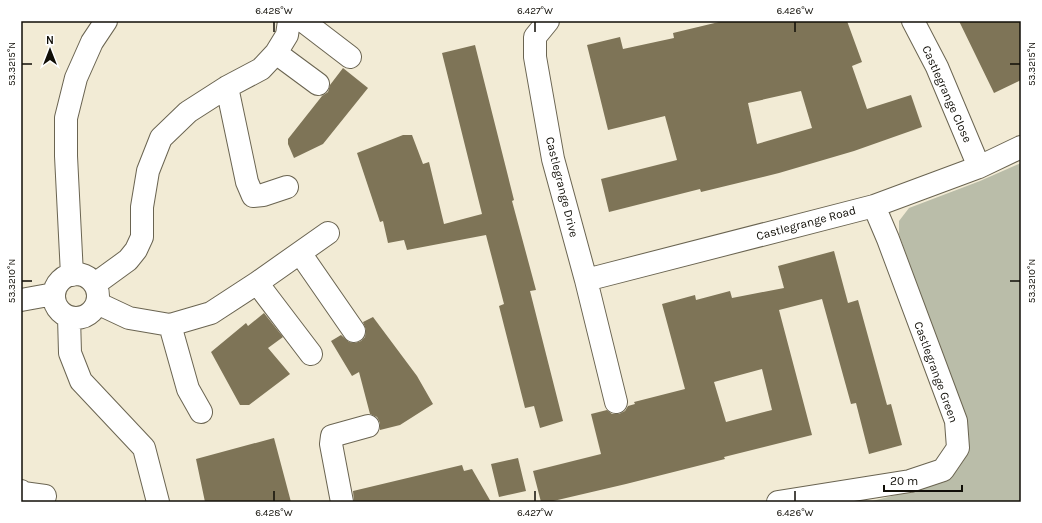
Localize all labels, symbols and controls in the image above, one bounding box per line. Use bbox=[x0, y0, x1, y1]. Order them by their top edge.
text: 6.428°W bbox=[255, 5, 293, 17]
text: 6.427°W bbox=[517, 5, 553, 17]
text: 6.426°W bbox=[777, 5, 814, 17]
north arrow bbox=[30, 30, 70, 70]
text: N bbox=[46, 34, 54, 47]
text: 53.3215°N bbox=[6, 42, 18, 86]
text: 53.3215°N bbox=[1026, 42, 1038, 86]
street label: Castlegrange Close bbox=[919, 43, 975, 145]
street label: Castlegrange Drive bbox=[543, 135, 581, 239]
street label: Castlegrange Road bbox=[755, 203, 857, 243]
text: 53.3210°N bbox=[6, 259, 18, 303]
text: 53.3210°N bbox=[1026, 259, 1038, 303]
street label: Castlegrange Green bbox=[911, 319, 961, 425]
scale bar bbox=[884, 467, 962, 493]
text: 20 m bbox=[890, 474, 918, 488]
text: 6.428°W bbox=[255, 507, 293, 519]
text: 6.427°W bbox=[517, 507, 553, 519]
text: 6.426°W bbox=[777, 507, 814, 519]

